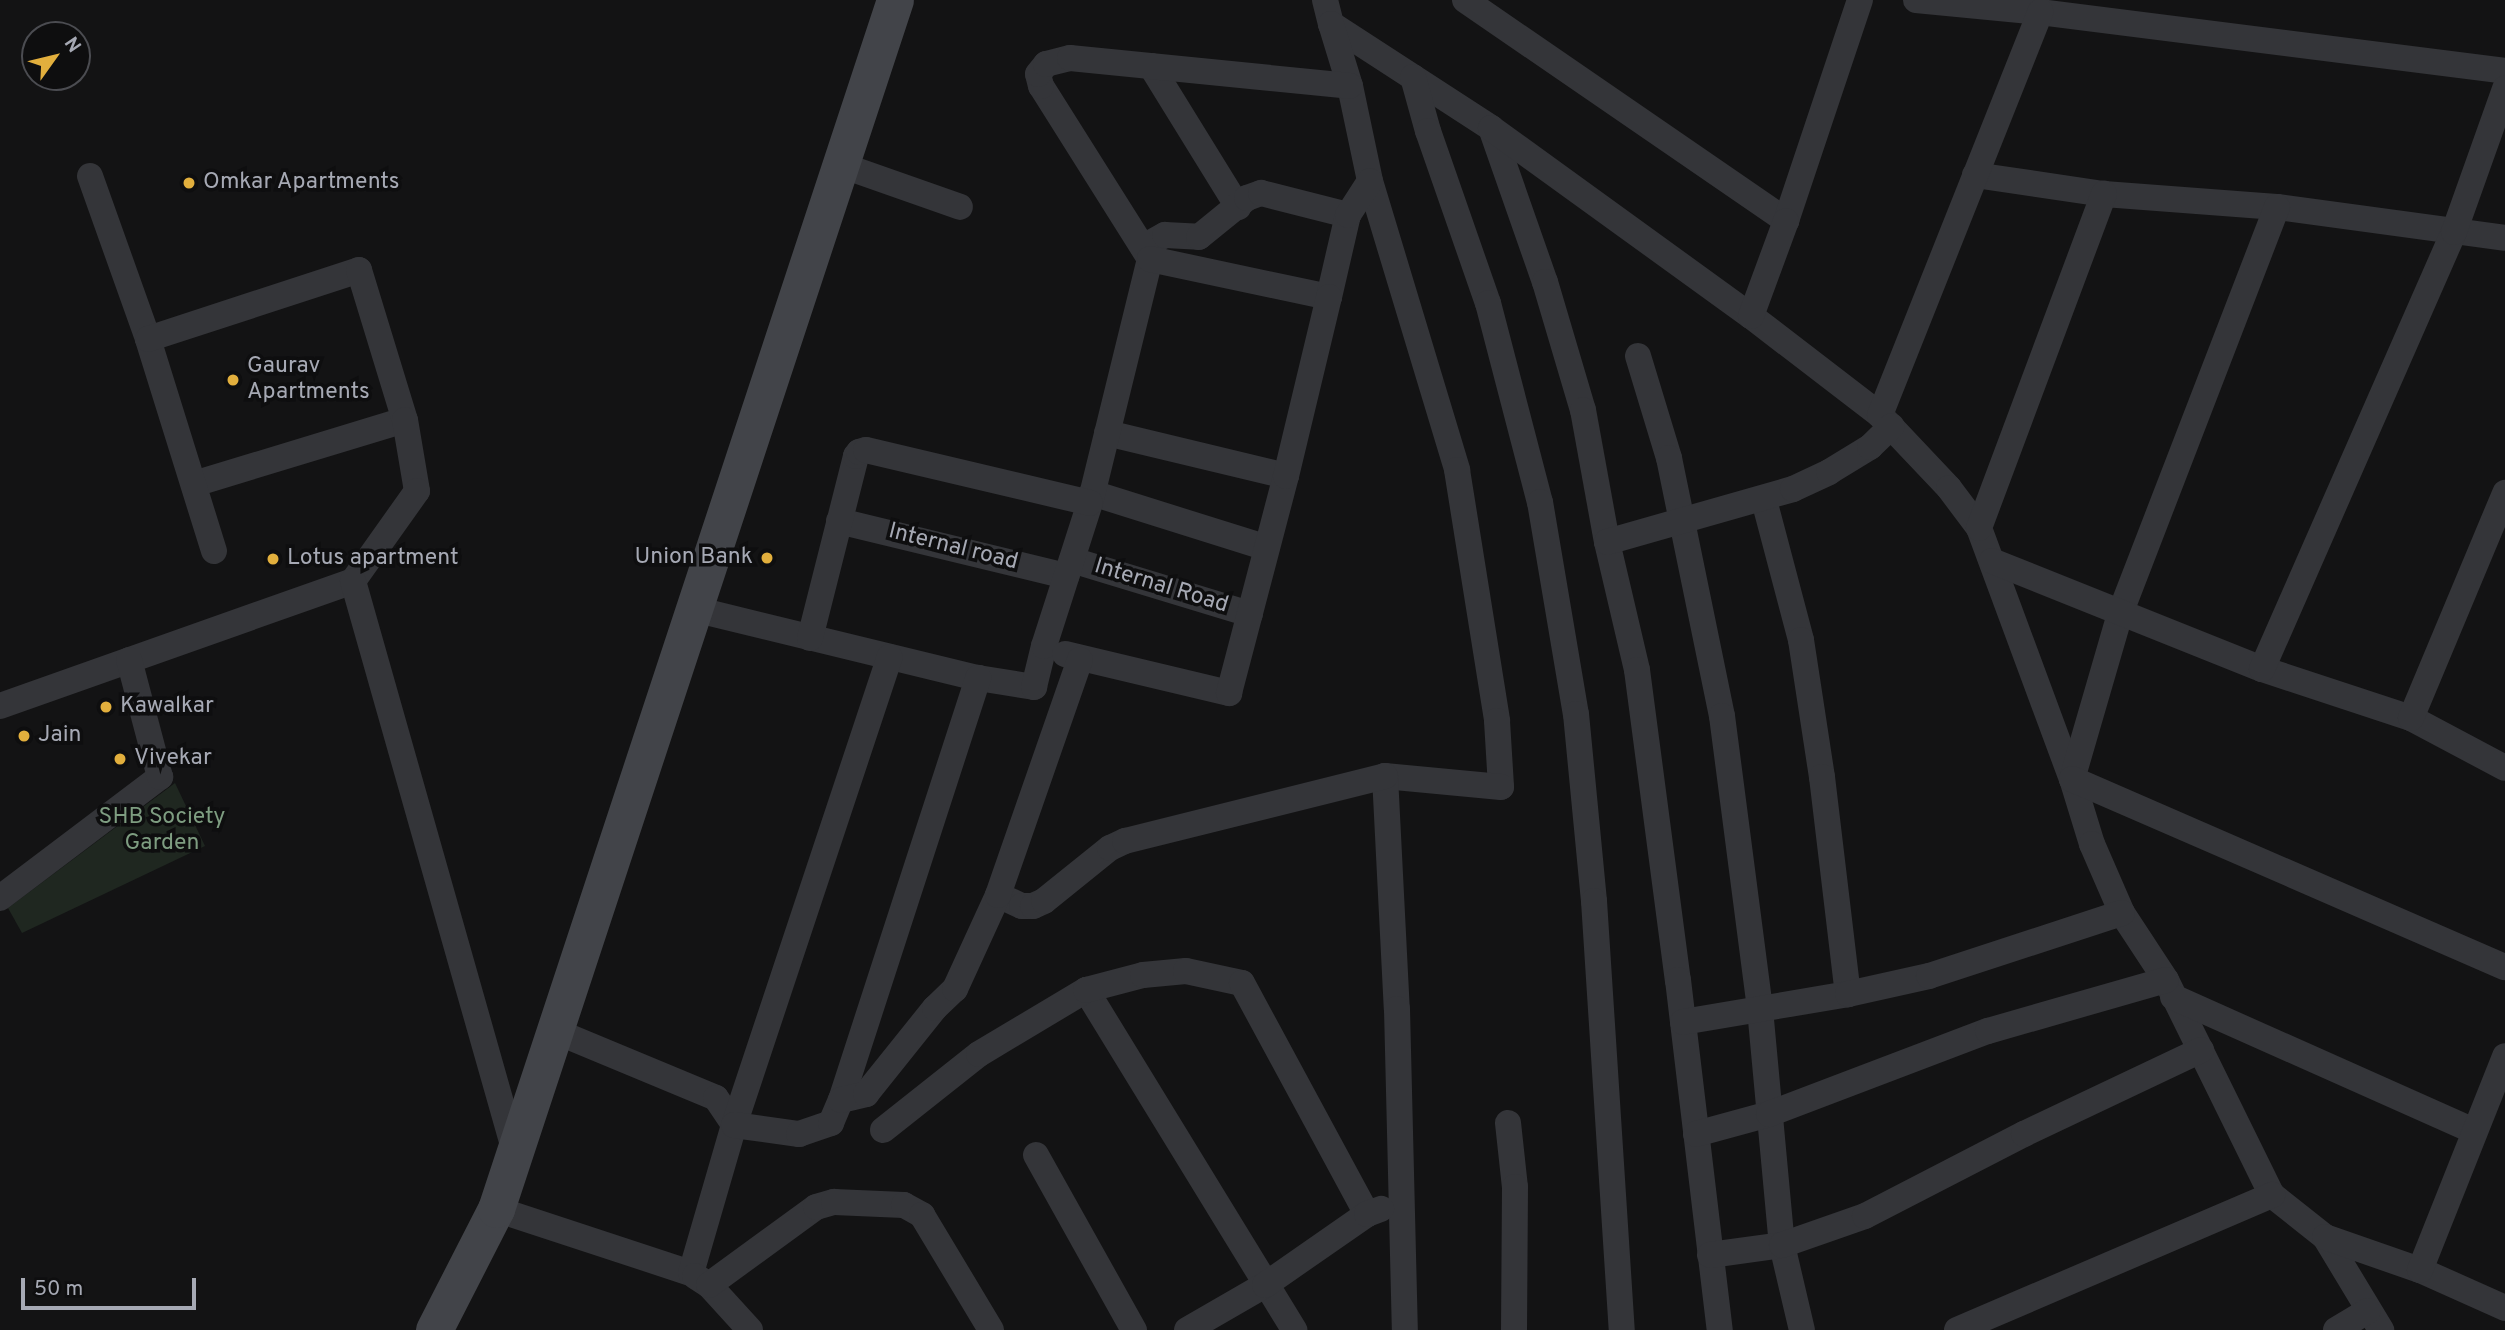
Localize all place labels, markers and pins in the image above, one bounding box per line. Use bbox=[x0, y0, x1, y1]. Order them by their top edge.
place label: Omkar Apartments bbox=[203, 169, 400, 197]
marker: Omkar Apartments bbox=[181, 175, 197, 191]
place label: Gaurav Apartments bbox=[247, 353, 370, 407]
marker: Gaurav Apartments bbox=[225, 372, 241, 388]
place label: Union Bank bbox=[634, 544, 753, 572]
place label: Lotus apartment bbox=[287, 545, 459, 573]
marker: Union Bank bbox=[759, 550, 775, 566]
marker: Lotus apartment bbox=[265, 551, 281, 567]
place label: Kawalkar bbox=[120, 693, 214, 721]
marker: Kawalkar bbox=[98, 699, 114, 715]
place label: Jain bbox=[38, 722, 81, 750]
marker: Jain bbox=[16, 728, 32, 744]
place label: Vivekar bbox=[134, 745, 212, 773]
marker: Vivekar bbox=[112, 751, 128, 767]

